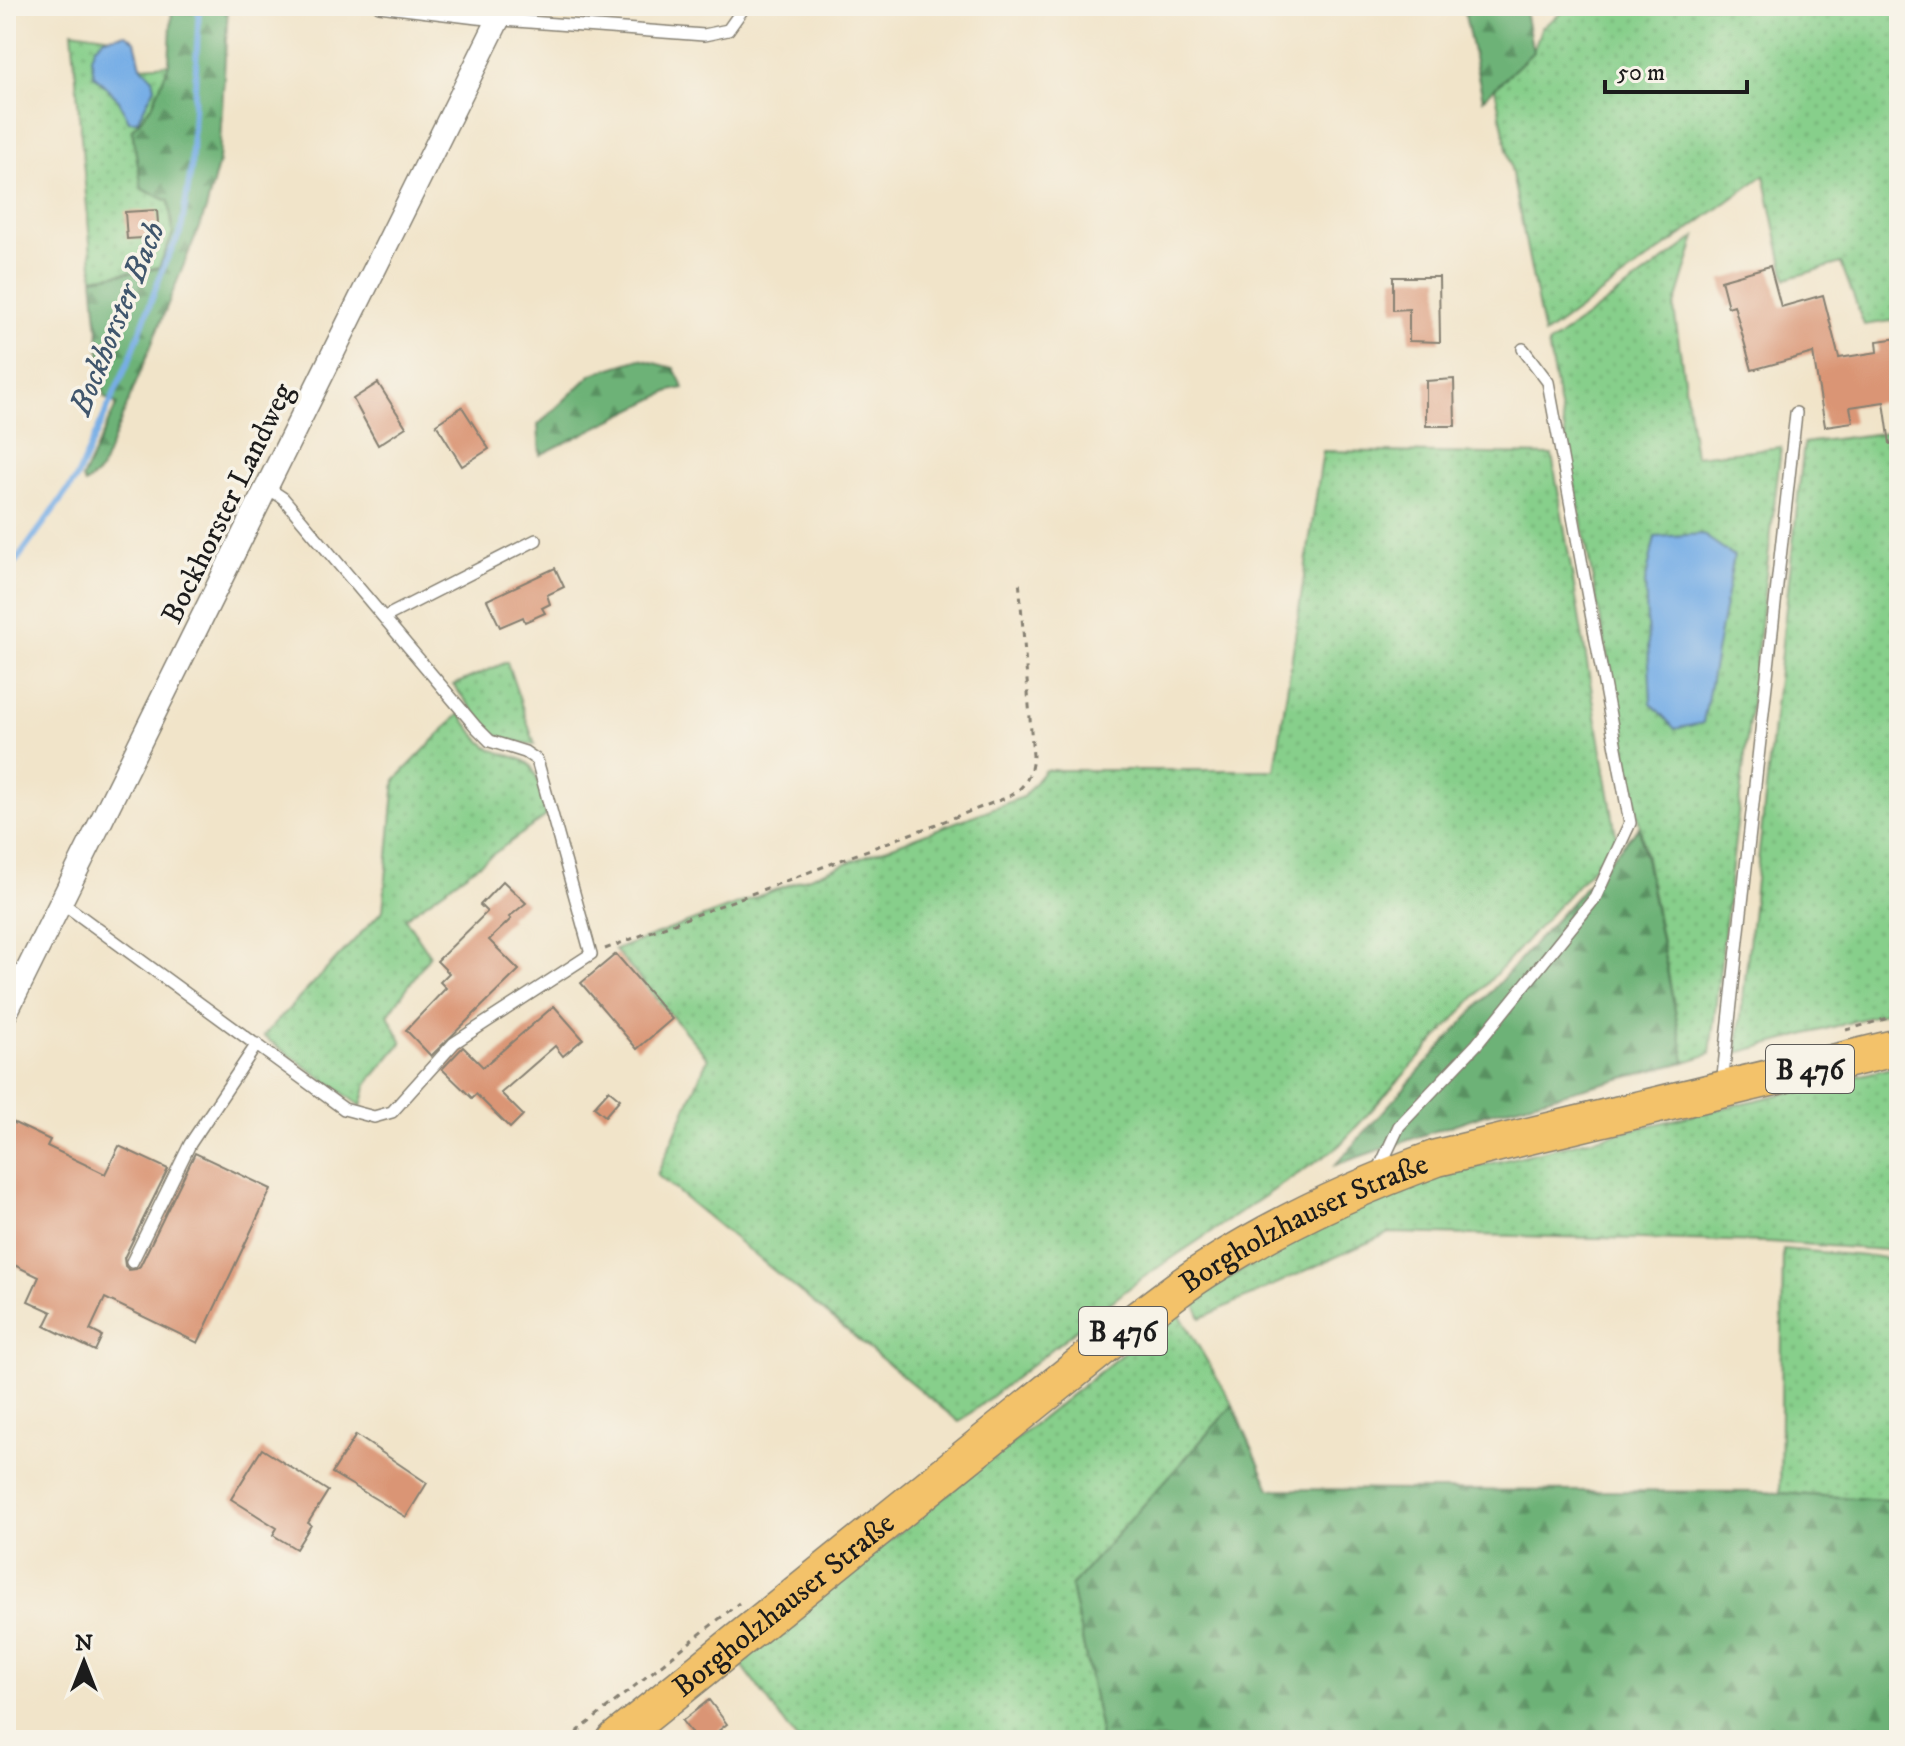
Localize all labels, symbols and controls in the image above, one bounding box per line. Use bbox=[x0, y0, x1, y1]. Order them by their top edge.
scale bar bbox=[1605, 44, 1747, 94]
text: 50 m bbox=[1617, 58, 1665, 88]
water label: Bockhorster Bach bbox=[61, 216, 175, 422]
street label: Bockhorster Landweg bbox=[154, 377, 303, 630]
road number: B 476 bbox=[1766, 1045, 1854, 1093]
street label: Borgholzhauser Straße bbox=[1173, 1146, 1433, 1302]
road number: B 476 bbox=[1079, 1307, 1167, 1355]
street label: Borgholzhauser Straße bbox=[666, 1505, 903, 1706]
north arrow bbox=[44, 1622, 124, 1702]
text: N bbox=[75, 1630, 93, 1657]

